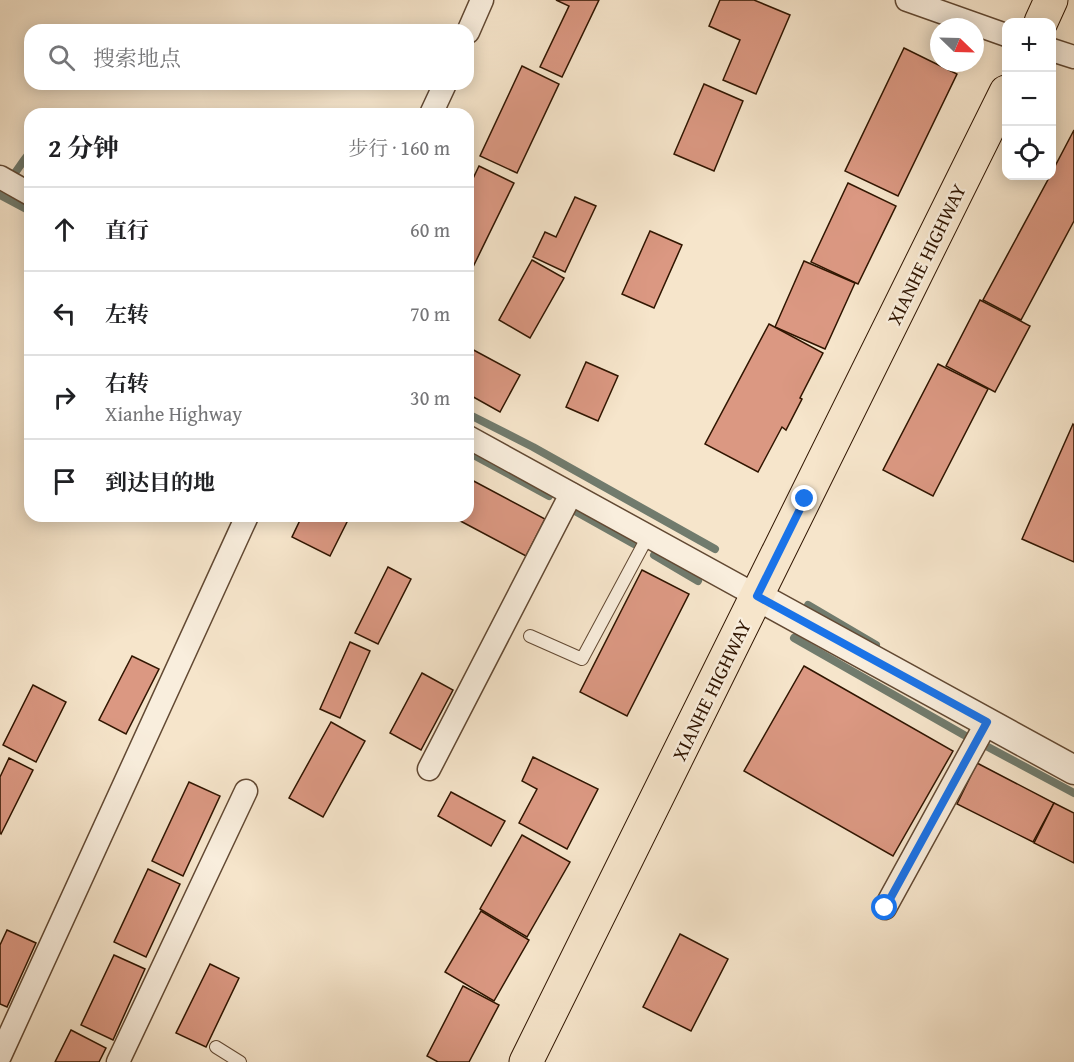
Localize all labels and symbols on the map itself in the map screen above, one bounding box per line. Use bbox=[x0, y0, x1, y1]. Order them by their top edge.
north arrow bbox=[930, 18, 984, 72]
street label: XIANHE HIGHWAY bbox=[879, 178, 973, 330]
route end bbox=[791, 485, 817, 511]
street label: XIANHE HIGHWAY bbox=[664, 614, 758, 766]
route start bbox=[871, 894, 897, 920]

